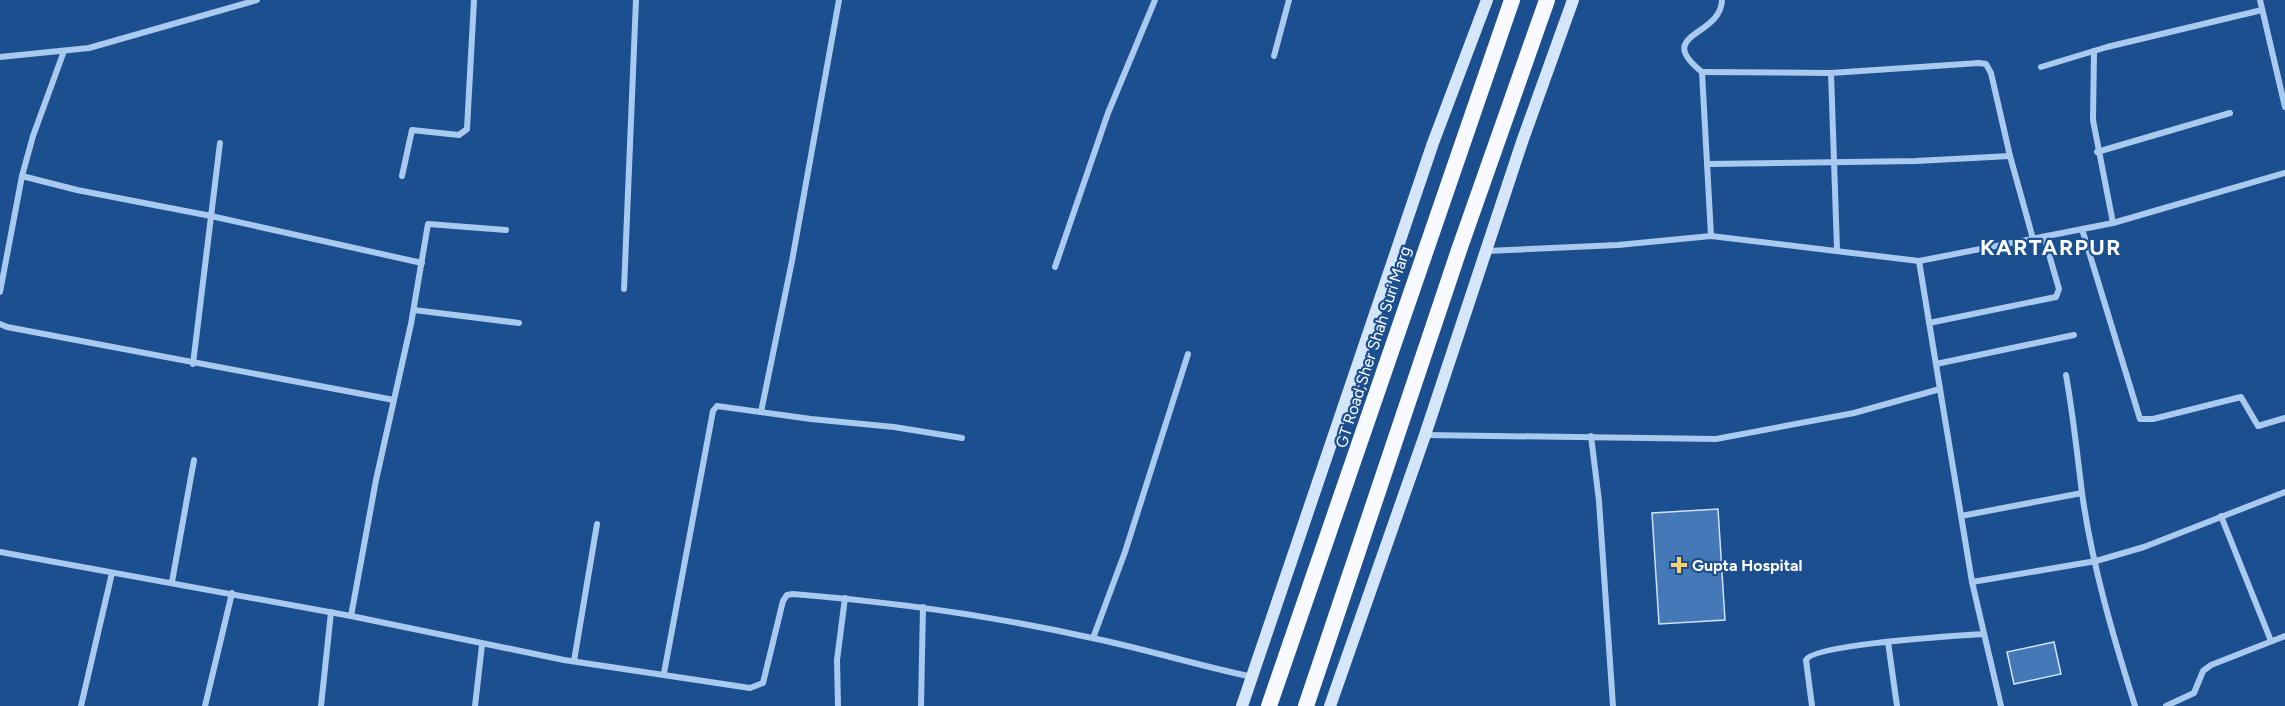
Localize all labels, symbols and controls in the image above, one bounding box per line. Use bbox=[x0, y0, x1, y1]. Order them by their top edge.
district label: KARTARPUR bbox=[1980, 234, 2122, 261]
street label: GT Road;Sher Shah Suri Marg bbox=[1331, 244, 1415, 450]
marker: Gupta Hospital bbox=[1670, 556, 1688, 574]
place label: Gupta Hospital bbox=[1692, 556, 1803, 575]

